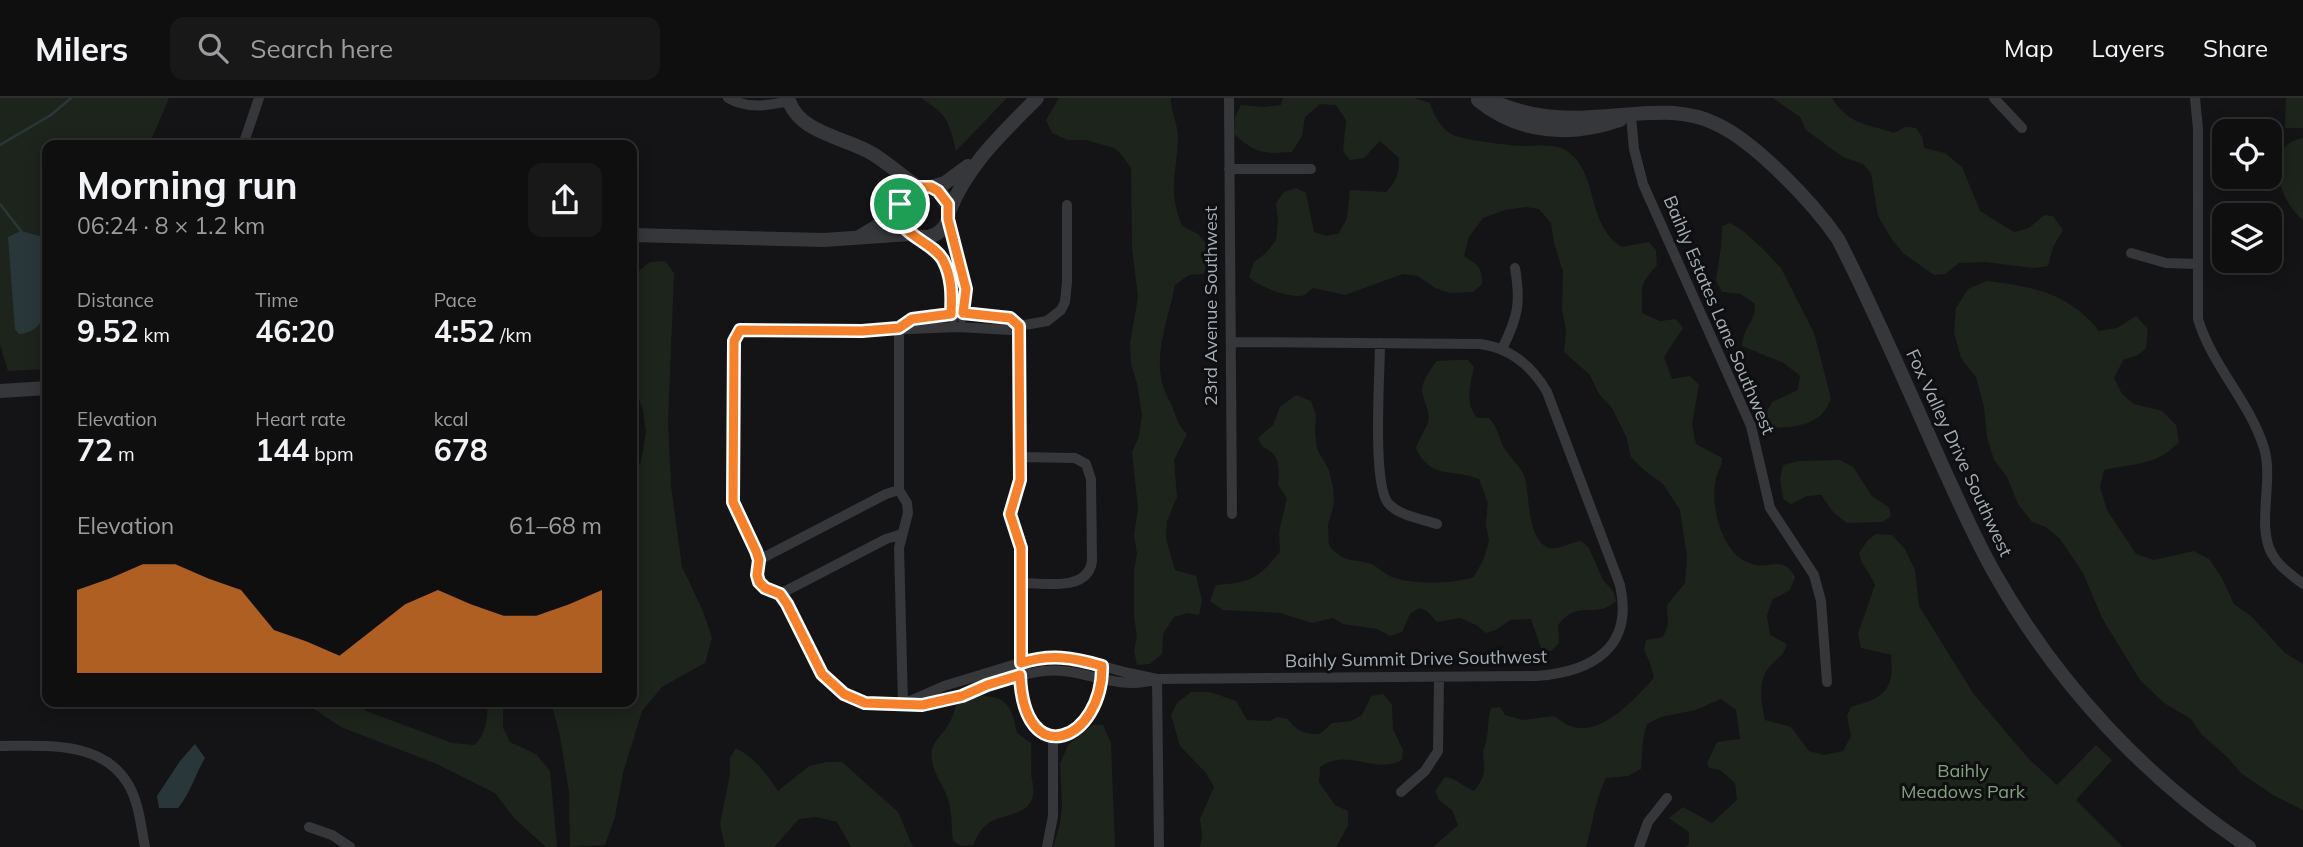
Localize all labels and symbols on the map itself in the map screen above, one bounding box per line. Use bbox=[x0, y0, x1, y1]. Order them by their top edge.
pin bbox=[870, 174, 930, 234]
street label: Baihly Estates Lane Southwest bbox=[1659, 192, 1780, 438]
street label: 23rd Avenue Southwest bbox=[1199, 206, 1222, 406]
street label: Fox Valley Drive Southwest bbox=[1901, 345, 2018, 560]
street label: Baihly Summit Drive Southwest bbox=[1285, 645, 1547, 672]
park label: Baihly Meadows Park bbox=[1901, 759, 2026, 803]

